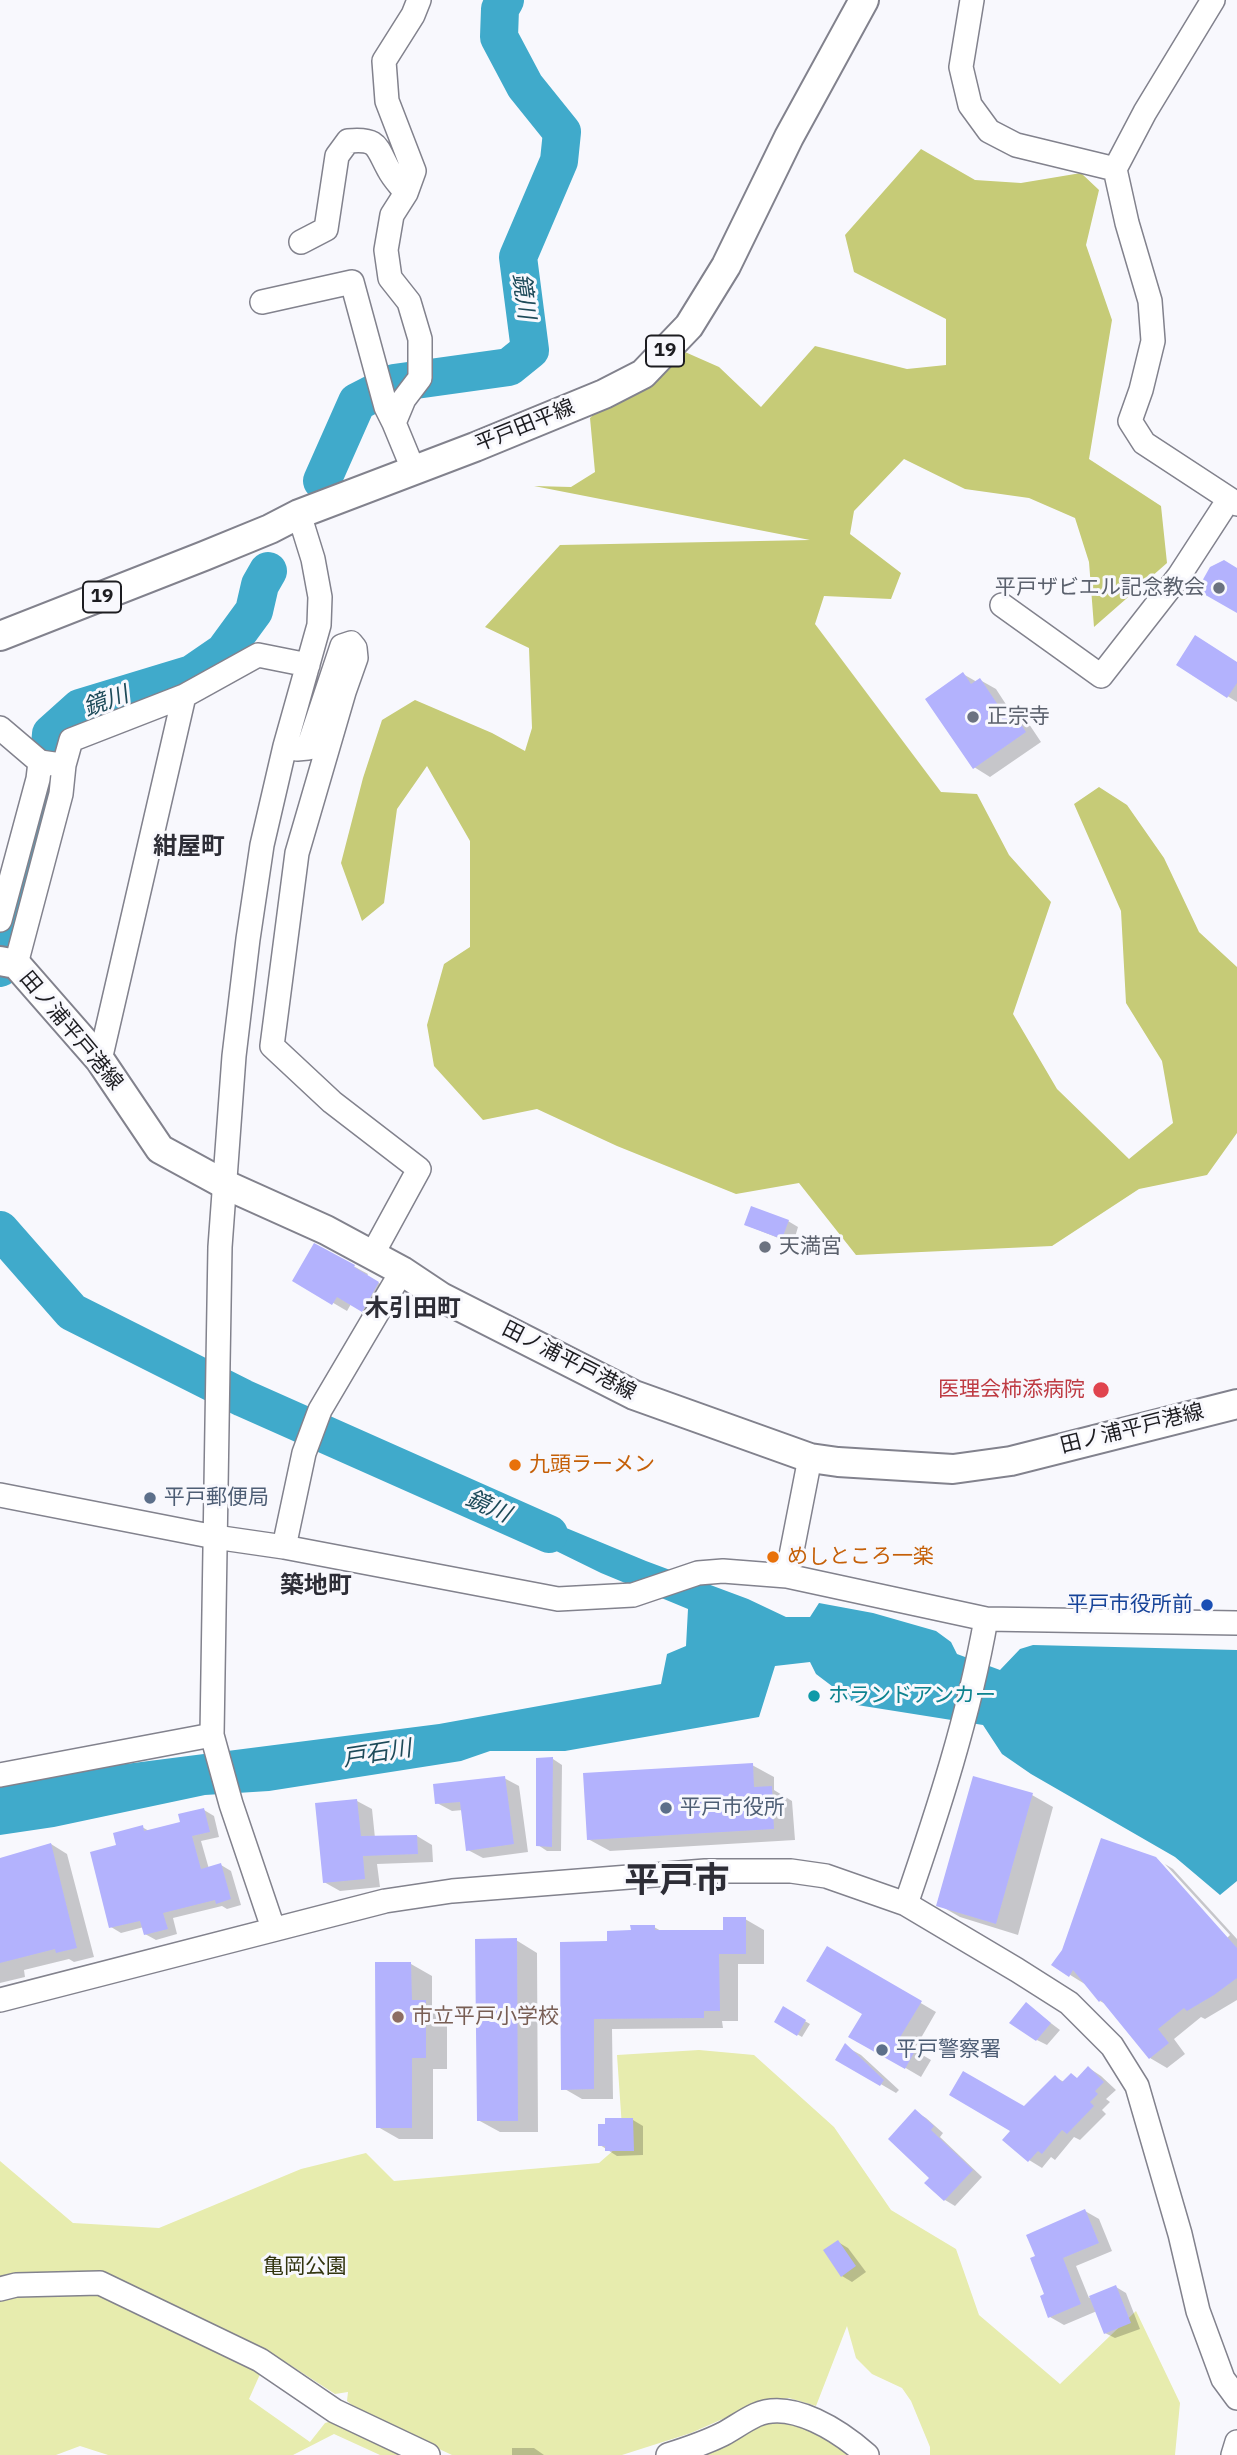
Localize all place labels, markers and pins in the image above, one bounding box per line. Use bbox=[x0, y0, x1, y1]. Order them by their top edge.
place label: 平戸ザビエル記念教会 bbox=[995, 575, 1205, 601]
marker: 平戸ザビエル記念教会 bbox=[1211, 580, 1227, 596]
place label: 正宗寺 bbox=[987, 704, 1050, 730]
marker: 正宗寺 bbox=[965, 709, 981, 725]
place label: 天満宮 bbox=[779, 1234, 842, 1260]
marker: 天満宮 bbox=[757, 1239, 773, 1255]
place label: 医理会柿添病院 bbox=[938, 1377, 1085, 1403]
marker: 医理会柿添病院 bbox=[1091, 1380, 1111, 1400]
place label: 九頭ラーメン bbox=[529, 1452, 655, 1478]
marker: 九頭ラーメン bbox=[507, 1457, 523, 1473]
place label: 平戸郵便局 bbox=[164, 1485, 269, 1511]
marker: 平戸郵便局 bbox=[142, 1490, 158, 1506]
place label: めしところ一楽 bbox=[787, 1544, 934, 1570]
marker: めしところ一楽 bbox=[765, 1549, 781, 1565]
place label: 平戸市役所前 bbox=[1067, 1592, 1193, 1618]
marker: 平戸市役所前 bbox=[1199, 1597, 1215, 1613]
place label: ホランドアンカー bbox=[828, 1683, 996, 1709]
marker: ホランドアンカー bbox=[806, 1688, 822, 1704]
place label: 平戸市役所 bbox=[680, 1795, 785, 1821]
marker: 平戸市役所 bbox=[658, 1800, 674, 1816]
place label: 市立平戸小学校 bbox=[412, 2004, 559, 2030]
marker: 市立平戸小学校 bbox=[390, 2009, 406, 2025]
place label: 平戸警察署 bbox=[896, 2037, 1001, 2063]
marker: 平戸警察署 bbox=[874, 2042, 890, 2058]

